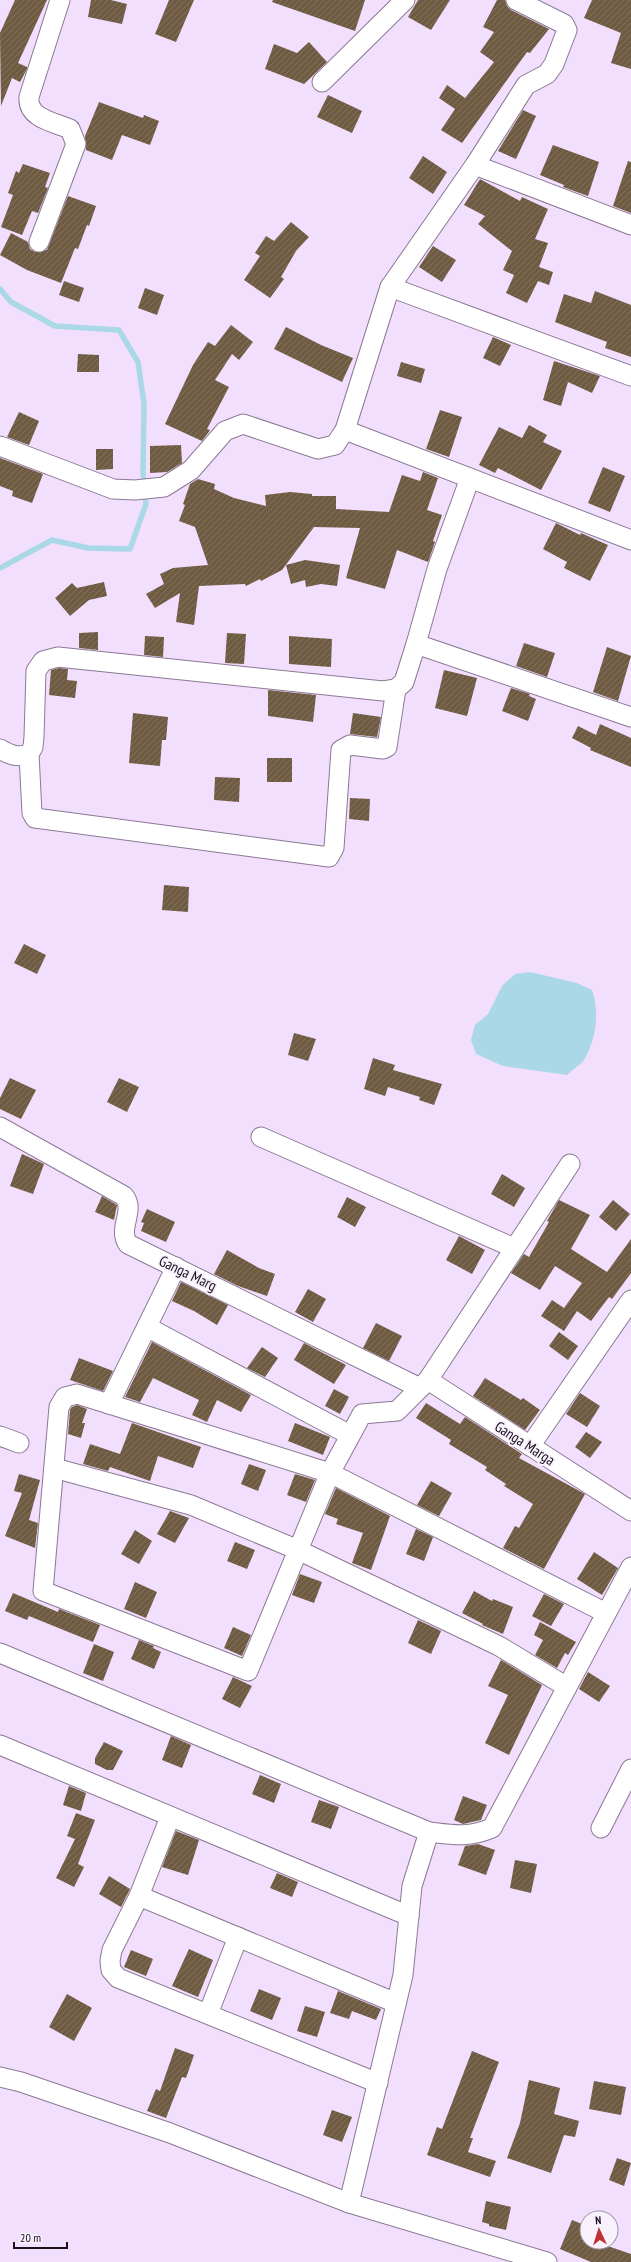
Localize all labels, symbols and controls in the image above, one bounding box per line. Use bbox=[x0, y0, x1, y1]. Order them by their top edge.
street label: Ganga Marg bbox=[156, 1251, 220, 1295]
street label: Ganga Marga bbox=[491, 1417, 559, 1469]
north arrow bbox=[579, 2210, 619, 2250]
text: N bbox=[595, 2213, 602, 2227]
scale bar bbox=[14, 2224, 67, 2250]
text: 20 m bbox=[20, 2230, 41, 2245]

